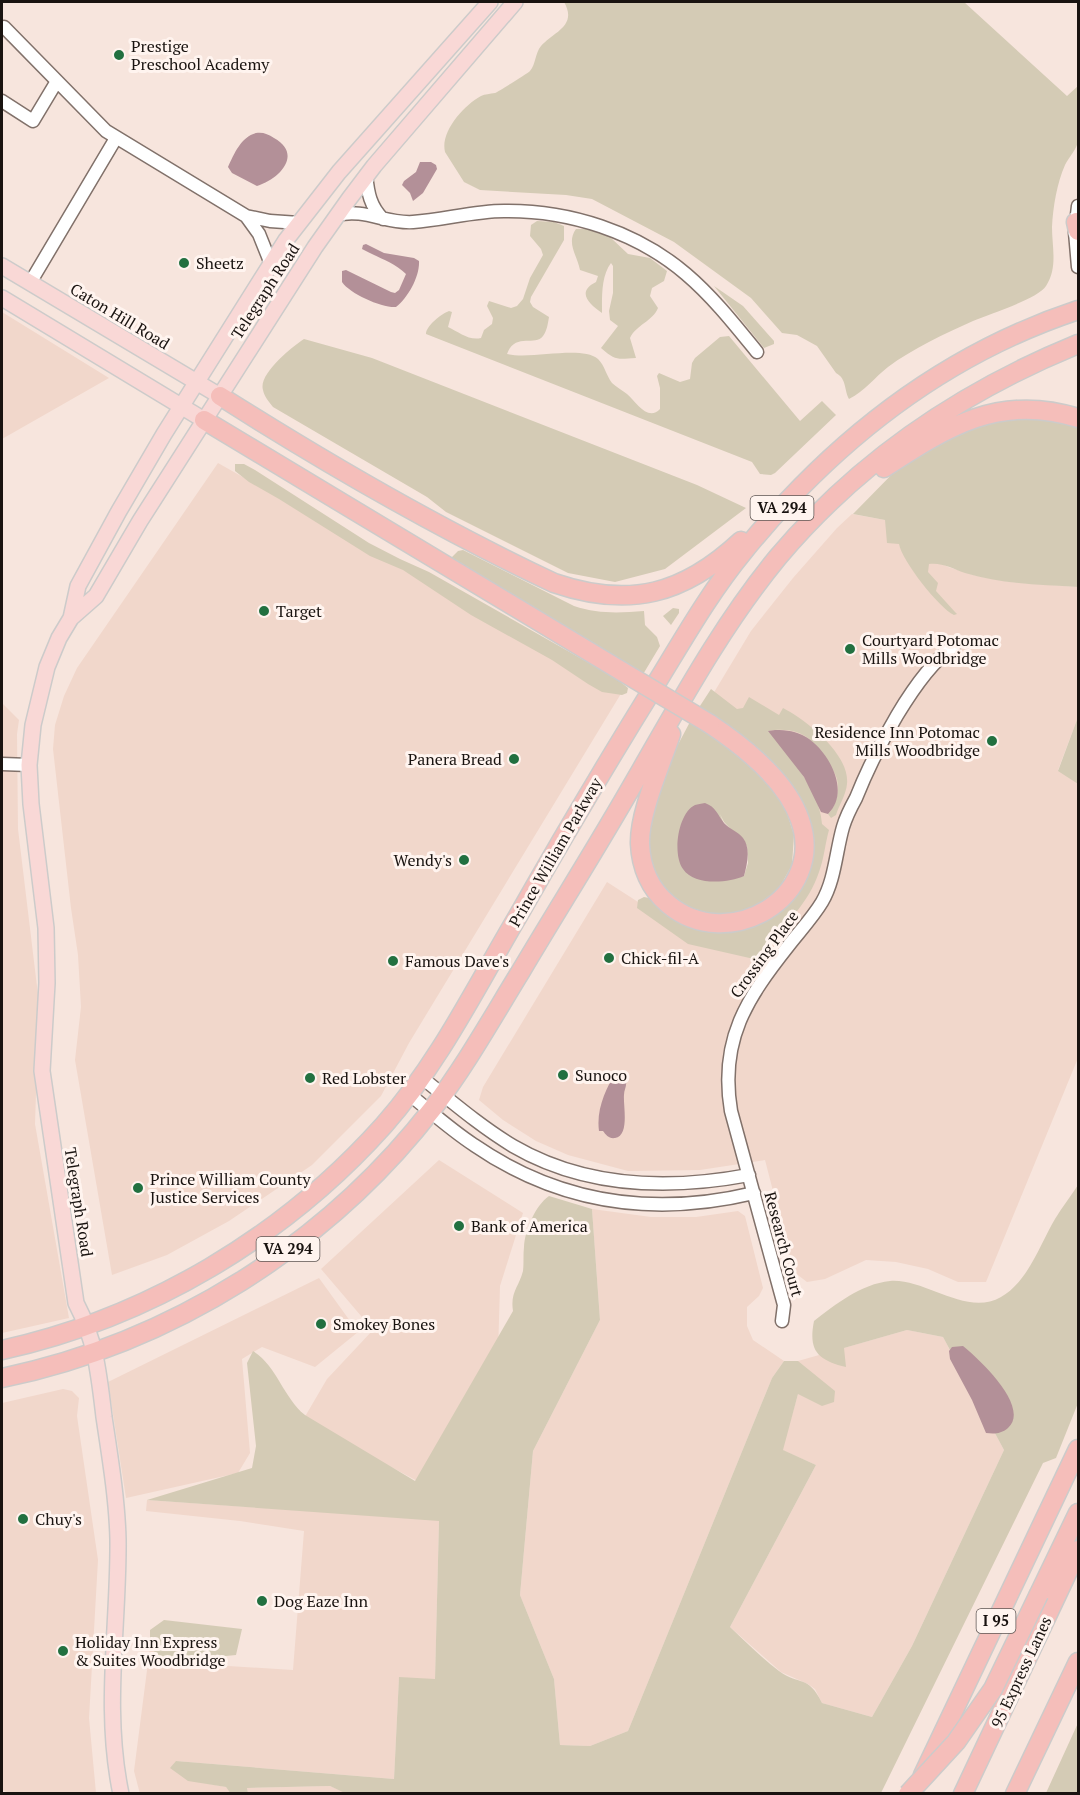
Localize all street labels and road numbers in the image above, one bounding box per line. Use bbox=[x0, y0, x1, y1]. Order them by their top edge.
street label: Telegraph Road bbox=[226, 239, 304, 343]
street label: Caton Hill Road bbox=[66, 278, 174, 354]
road number: VA 294 bbox=[750, 496, 814, 520]
street label: Prince William Parkway bbox=[503, 773, 607, 931]
street label: Crossing Place bbox=[725, 906, 803, 1002]
street label: Telegraph Road bbox=[59, 1146, 99, 1258]
street label: Research Court bbox=[759, 1189, 809, 1299]
road number: VA 294 bbox=[256, 1237, 320, 1261]
road number: I 95 bbox=[976, 1609, 1016, 1633]
street label: 95 Express Lanes bbox=[985, 1613, 1057, 1731]

